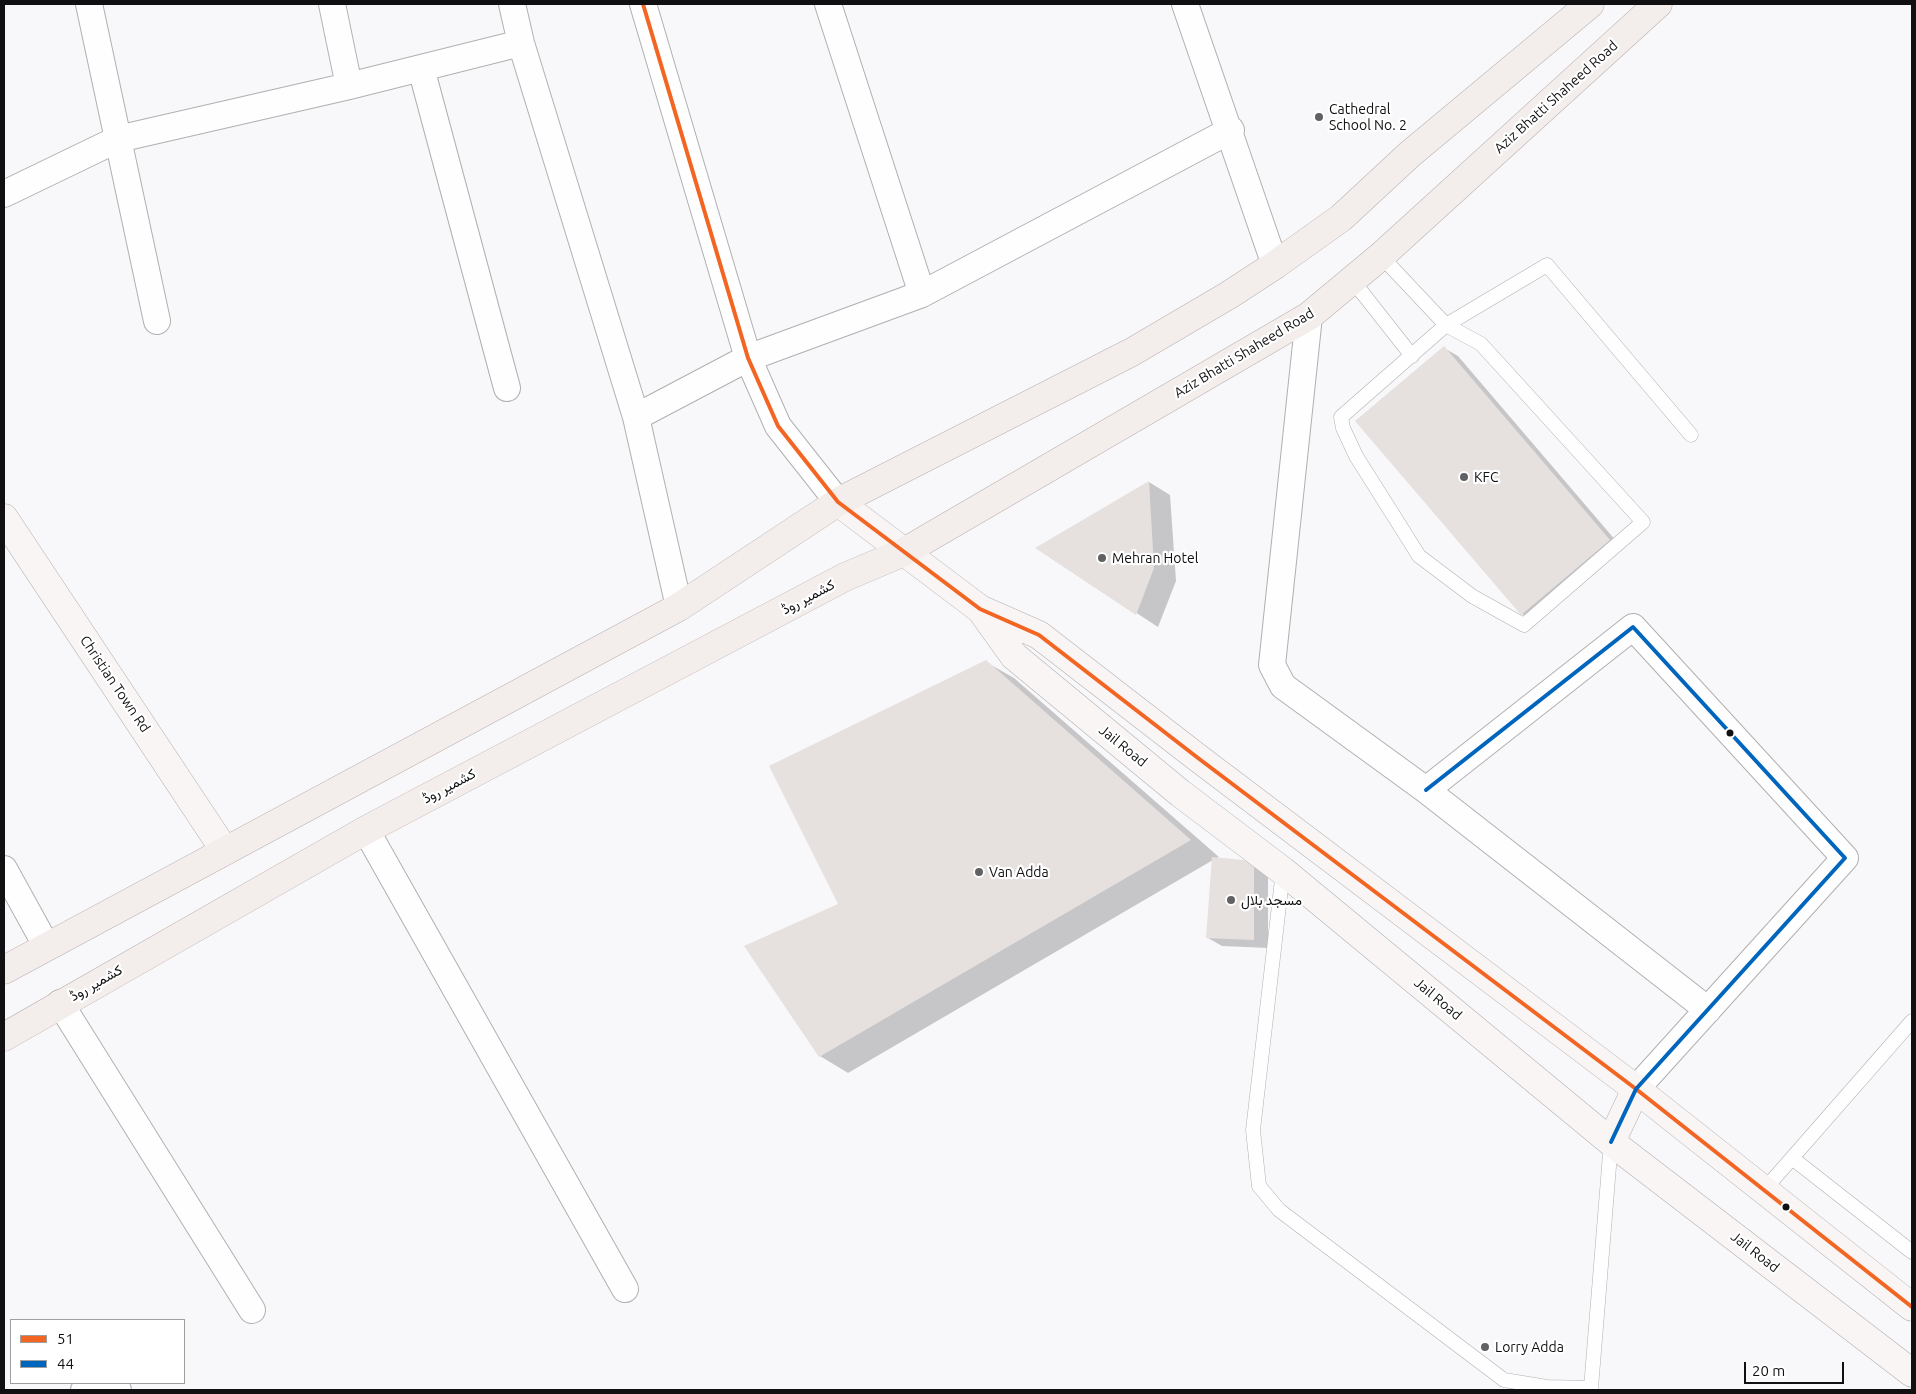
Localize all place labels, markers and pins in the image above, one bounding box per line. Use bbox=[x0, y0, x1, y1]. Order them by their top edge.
place label: Cathedral School No. 2 bbox=[1329, 101, 1407, 134]
marker: Cathedral School No. 2 bbox=[1313, 111, 1325, 123]
place label: KFC bbox=[1474, 469, 1498, 485]
marker: KFC bbox=[1458, 471, 1470, 483]
place label: Mehran Hotel bbox=[1112, 550, 1198, 566]
marker: Mehran Hotel bbox=[1096, 552, 1108, 564]
unlabelled marker bbox=[1725, 728, 1735, 738]
place label: Van Adda bbox=[989, 864, 1049, 880]
marker: Van Adda bbox=[973, 866, 985, 878]
place label: مسجد بلال bbox=[1241, 892, 1302, 908]
marker: مسجد بلال bbox=[1225, 894, 1237, 906]
unlabelled marker bbox=[1781, 1202, 1791, 1212]
place label: Lorry Adda bbox=[1495, 1339, 1564, 1355]
marker: Lorry Adda bbox=[1479, 1341, 1491, 1353]

